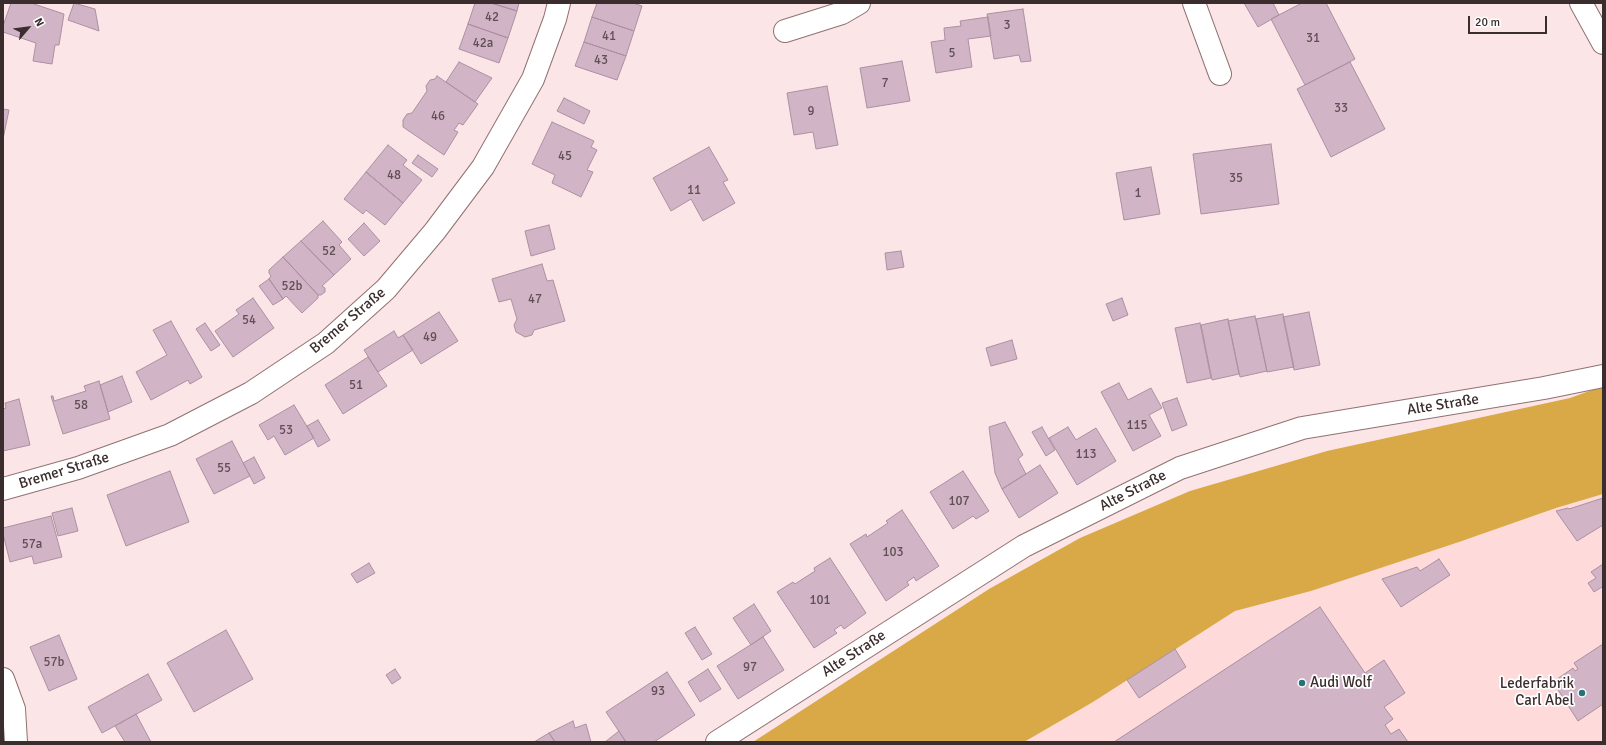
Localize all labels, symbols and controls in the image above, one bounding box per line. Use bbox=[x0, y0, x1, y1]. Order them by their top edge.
north arrow bbox=[8, 8, 48, 48]
scale bar bbox=[1470, 8, 1549, 34]
house number: 42 bbox=[485, 10, 499, 26]
text: 20 m bbox=[1475, 15, 1500, 30]
text: N bbox=[32, 16, 47, 29]
house number: 3 bbox=[1003, 18, 1011, 34]
house number: 41 bbox=[602, 29, 616, 45]
house number: 31 bbox=[1306, 31, 1320, 47]
house number: 42a bbox=[473, 36, 493, 52]
house number: 5 bbox=[948, 46, 956, 62]
house number: 43 bbox=[594, 53, 608, 69]
house number: 7 bbox=[881, 76, 889, 92]
house number: 33 bbox=[1334, 101, 1348, 117]
house number: 9 bbox=[807, 104, 815, 120]
house number: 46 bbox=[431, 109, 445, 125]
house number: 45 bbox=[558, 149, 572, 165]
house number: 48 bbox=[387, 168, 401, 184]
house number: 35 bbox=[1229, 171, 1243, 187]
house number: 11 bbox=[687, 183, 701, 199]
house number: 1 bbox=[1134, 186, 1142, 202]
house number: 52 bbox=[322, 244, 336, 260]
house number: 52b bbox=[282, 279, 302, 295]
street label: Bremer Straße bbox=[306, 284, 390, 358]
house number: 47 bbox=[528, 292, 542, 308]
house number: 54 bbox=[242, 313, 256, 329]
house number: 49 bbox=[423, 330, 437, 346]
house number: 51 bbox=[349, 378, 363, 394]
street label: Alte Straße bbox=[1406, 390, 1480, 420]
house number: 58 bbox=[74, 398, 88, 414]
house number: 115 bbox=[1126, 418, 1148, 434]
house number: 53 bbox=[279, 423, 293, 439]
house number: 113 bbox=[1075, 447, 1097, 463]
street label: Bremer Straße bbox=[17, 449, 111, 493]
house number: 55 bbox=[217, 461, 231, 477]
street label: Alte Straße bbox=[1097, 466, 1169, 516]
house number: 107 bbox=[948, 494, 970, 510]
house number: 57a bbox=[22, 537, 42, 553]
house number: 103 bbox=[882, 545, 904, 561]
house number: 101 bbox=[809, 593, 831, 609]
street label: Alte Straße bbox=[819, 627, 889, 681]
house number: 57b bbox=[44, 655, 64, 671]
house number: 97 bbox=[743, 660, 757, 676]
place label: Audi Wolf bbox=[1310, 674, 1372, 692]
place label: Lederfabrik Carl Abel bbox=[1500, 675, 1574, 710]
marker: Audi Wolf bbox=[1297, 678, 1307, 688]
house number: 93 bbox=[651, 684, 665, 700]
marker: Lederfabrik Carl Abel bbox=[1577, 688, 1587, 698]

